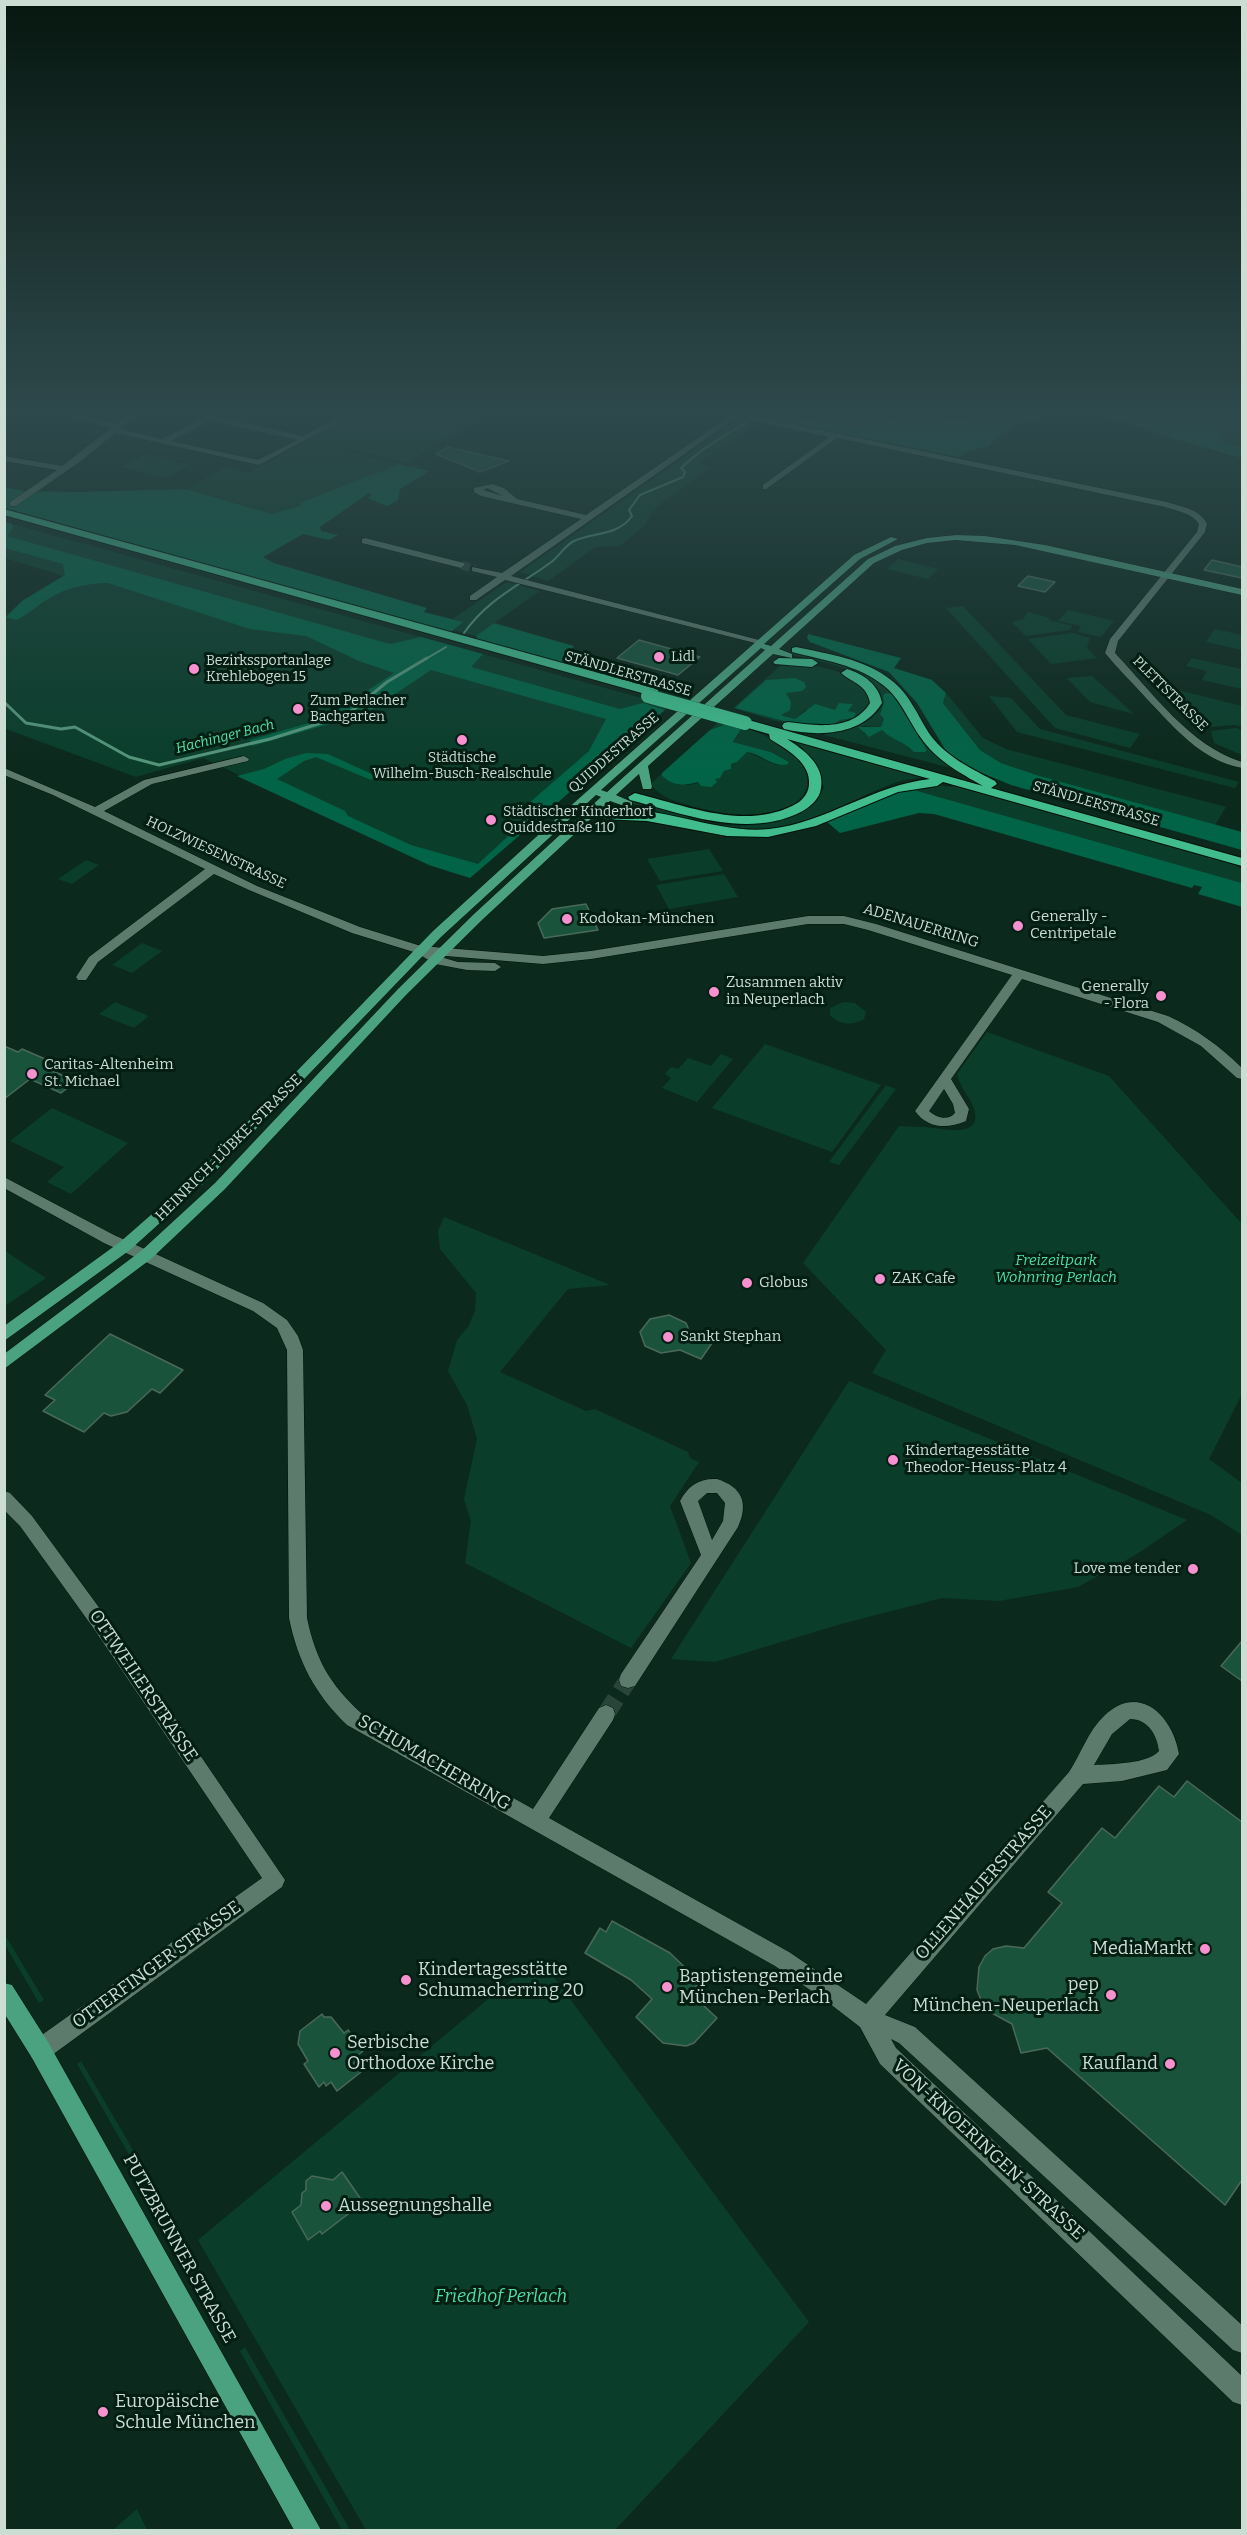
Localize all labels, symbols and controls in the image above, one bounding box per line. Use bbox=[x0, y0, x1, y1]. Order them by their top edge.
street label: STÄNDLERSTRASSE bbox=[563, 648, 693, 700]
place label: Lidl bbox=[671, 649, 695, 665]
marker: Lidl bbox=[652, 650, 666, 664]
place label: Bezirkssportanlage Krehlebogen 15 bbox=[206, 653, 331, 686]
street label: PLETTSTRASSE bbox=[1129, 653, 1211, 735]
marker: Bezirkssportanlage Krehlebogen 15 bbox=[187, 662, 201, 676]
place label: Zum Perlacher Bachgarten bbox=[310, 693, 406, 726]
marker: Zum Perlacher Bachgarten bbox=[291, 702, 305, 716]
street label: QUIDDESTRASSE bbox=[565, 709, 663, 797]
water label: Hachinger Bach bbox=[174, 717, 276, 757]
marker: Städtische Wilhelm-Busch-Realschule bbox=[455, 733, 469, 747]
place label: Städtische Wilhelm-Busch-Realschule bbox=[372, 750, 552, 782]
street label: STÄNDLERSTRASSE bbox=[1031, 778, 1161, 830]
place label: Städtischer Kinderhort Quiddestraße 110 bbox=[503, 804, 653, 837]
street label: HOLZWIESENSTRASSE bbox=[143, 813, 289, 893]
marker: Städtischer Kinderhort Quiddestraße 110 bbox=[484, 813, 498, 827]
street label: ADENAUERRING bbox=[861, 900, 981, 952]
place label: Generally - Centripetale bbox=[1030, 908, 1116, 943]
place label: Kodokan-München bbox=[579, 910, 714, 928]
marker: Kodokan-München bbox=[560, 912, 574, 926]
marker: Generally - Centripetale bbox=[1011, 919, 1025, 933]
place label: Zusammen aktiv in Neuperlach bbox=[726, 974, 843, 1009]
place label: Generally - Flora bbox=[1081, 978, 1149, 1013]
marker: Zusammen aktiv in Neuperlach bbox=[707, 985, 721, 999]
marker: Generally - Flora bbox=[1154, 989, 1168, 1003]
place label: Caritas-Altenheim St. Michael bbox=[44, 1056, 174, 1091]
marker: Caritas-Altenheim St. Michael bbox=[25, 1067, 39, 1081]
street label: HEINRICH-LÜBKE-STRASSE bbox=[152, 1071, 306, 1225]
park label: Freizeitpark Wohnring Perlach bbox=[995, 1252, 1117, 1287]
place label: ZAK Cafe bbox=[892, 1270, 956, 1288]
marker: ZAK Cafe bbox=[873, 1272, 887, 1286]
place label: Globus bbox=[759, 1274, 808, 1292]
marker: Globus bbox=[740, 1276, 754, 1290]
place label: Sankt Stephan bbox=[680, 1328, 781, 1346]
marker: Sankt Stephan bbox=[661, 1330, 675, 1344]
place label: Kindertagesstätte Theodor-Heuss-Platz 4 bbox=[905, 1442, 1067, 1477]
marker: Kindertagesstätte Theodor-Heuss-Platz 4 bbox=[886, 1453, 900, 1467]
place label: Love me tender bbox=[1074, 1560, 1181, 1578]
marker: Love me tender bbox=[1186, 1562, 1200, 1576]
street label: OTTWEILERSTRASSE bbox=[84, 1606, 202, 1766]
street label: SCHUMACHERRING bbox=[354, 1711, 514, 1815]
street label: OLLENHAUERSTRASSE bbox=[911, 1801, 1057, 1965]
street label: OTTERFINGER STRASSE bbox=[68, 1897, 246, 2033]
place label: MediaMarkt bbox=[1092, 1938, 1193, 1960]
marker: MediaMarkt bbox=[1198, 1942, 1212, 1956]
place label: Kindertagesstätte Schumacherring 20 bbox=[418, 1959, 584, 2002]
place label: Baptistengemeinde München-Perlach bbox=[679, 1966, 843, 2008]
marker: Kindertagesstätte Schumacherring 20 bbox=[399, 1973, 413, 1987]
place label: pep München-Neuperlach bbox=[913, 1974, 1099, 2016]
marker: Baptistengemeinde München-Perlach bbox=[660, 1980, 674, 1994]
marker: pep München-Neuperlach bbox=[1104, 1988, 1118, 2002]
place label: Serbische Orthodoxe Kirche bbox=[347, 2032, 494, 2074]
marker: Serbische Orthodoxe Kirche bbox=[328, 2046, 342, 2060]
place label: Kaufland bbox=[1082, 2053, 1158, 2075]
street label: VON-KNOERINGEN-STRASSE bbox=[888, 2055, 1088, 2245]
marker: Kaufland bbox=[1163, 2057, 1177, 2071]
street label: PUTZBRUNNER STRASSE bbox=[118, 2151, 240, 2347]
place label: Aussegnungshalle bbox=[338, 2195, 492, 2217]
marker: Aussegnungshalle bbox=[319, 2199, 333, 2213]
park label: Friedhof Perlach bbox=[435, 2286, 567, 2308]
place label: Europäische Schule München bbox=[115, 2391, 255, 2434]
marker: Europäische Schule München bbox=[96, 2405, 110, 2419]

